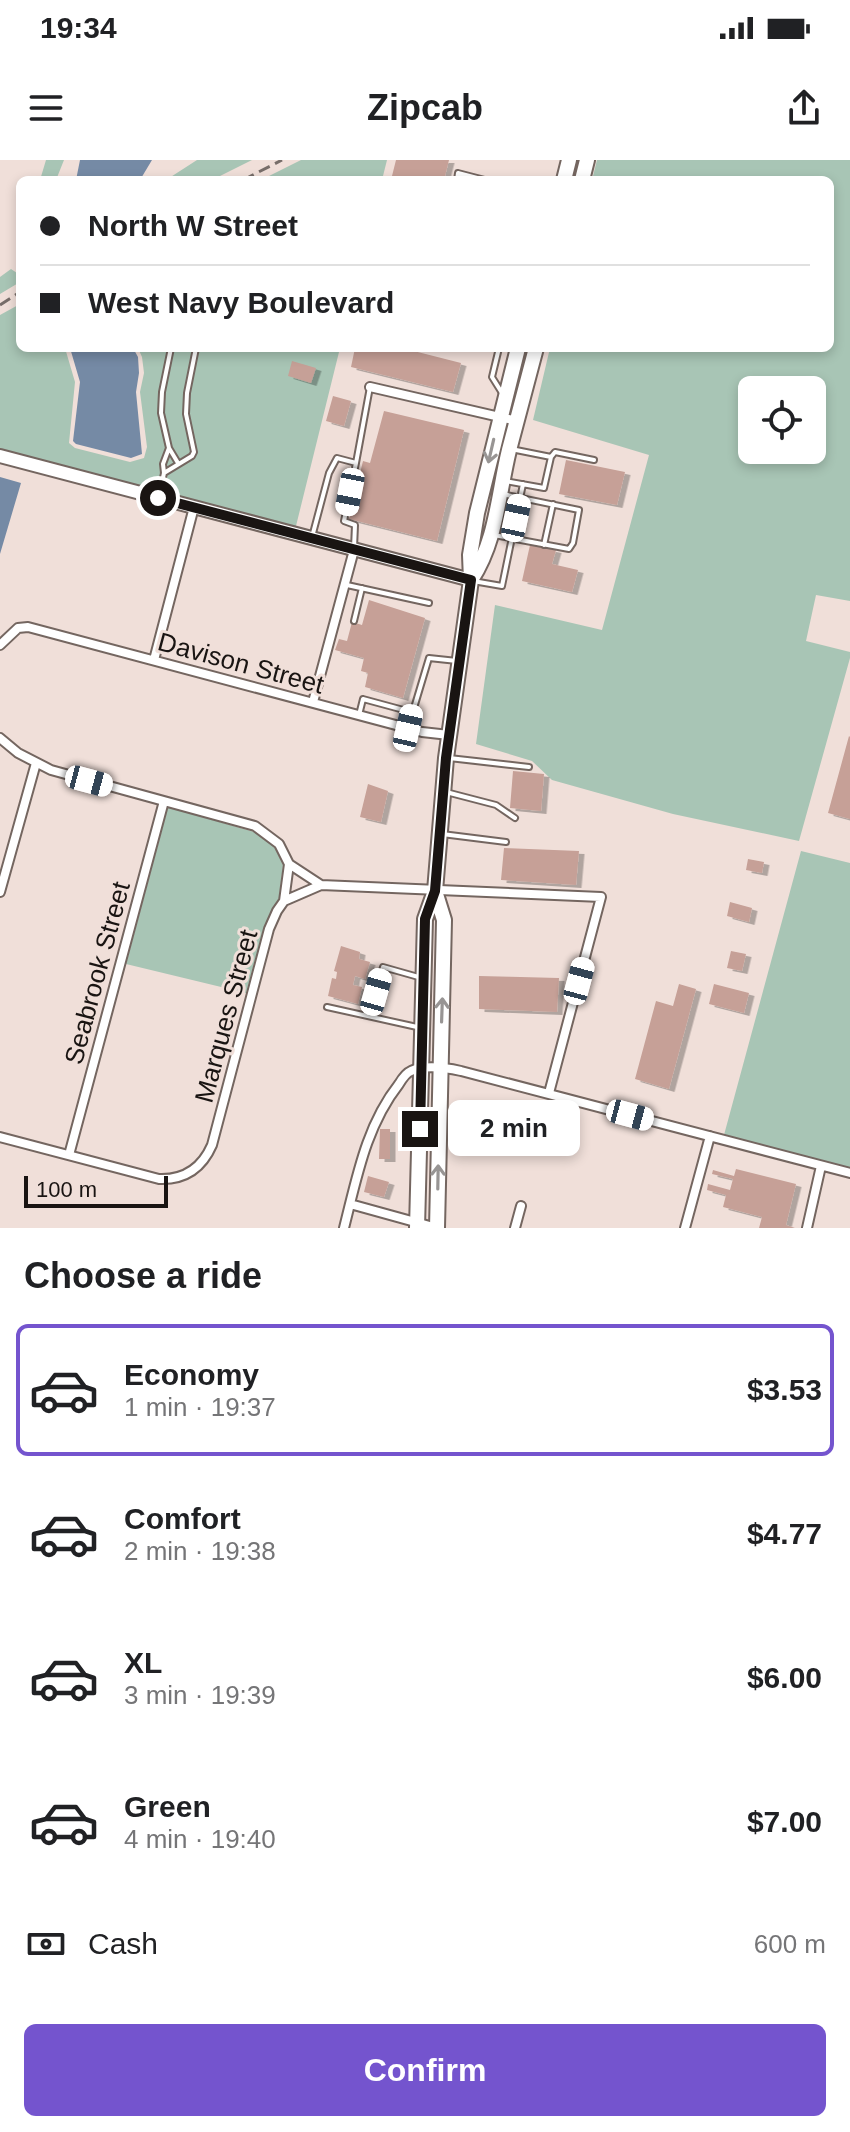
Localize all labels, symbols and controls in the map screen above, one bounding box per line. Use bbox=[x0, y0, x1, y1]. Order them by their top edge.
text: 19:34 bbox=[40, 11, 117, 44]
icon: menu bbox=[24, 86, 68, 130]
icon: share bbox=[782, 86, 826, 130]
text: Zipcab bbox=[367, 87, 483, 128]
text: North W Street bbox=[88, 209, 298, 242]
text: West Navy Boulevard bbox=[88, 286, 394, 319]
map controls bbox=[738, 376, 826, 464]
button: locate bbox=[738, 376, 826, 464]
one-way arrow bbox=[483, 437, 498, 463]
car bbox=[334, 466, 366, 518]
route start bbox=[140, 480, 176, 516]
car bbox=[499, 492, 533, 544]
street label: Davison Street bbox=[155, 626, 328, 700]
car bbox=[391, 702, 425, 754]
car bbox=[63, 763, 115, 799]
street label: Seabrook Street bbox=[58, 878, 136, 1068]
street label: Marques Street bbox=[189, 926, 264, 1106]
car bbox=[561, 955, 597, 1007]
car bbox=[358, 966, 394, 1018]
one-way arrow bbox=[435, 997, 450, 1024]
car bbox=[604, 1097, 656, 1133]
callout: 2 min bbox=[448, 1101, 580, 1157]
route end bbox=[402, 1111, 438, 1147]
text: 2 min bbox=[480, 1113, 548, 1143]
one-way arrow bbox=[430, 1164, 446, 1191]
scale bar bbox=[24, 1172, 168, 1208]
text: 100 m bbox=[36, 1177, 97, 1202]
text: Choose a ride bbox=[24, 1255, 262, 1296]
icon: car bbox=[28, 1354, 100, 1426]
text: Economy bbox=[124, 1358, 259, 1391]
text: $3.53 bbox=[747, 1373, 822, 1406]
text: 1 min · 19:37 bbox=[124, 1392, 276, 1422]
icon: car bbox=[28, 1498, 100, 1570]
text: Comfort bbox=[124, 1502, 241, 1535]
text: $4.77 bbox=[747, 1517, 822, 1550]
text: 2 min · 19:38 bbox=[124, 1536, 276, 1566]
icon: car bbox=[28, 1642, 100, 1714]
text: XL bbox=[124, 1646, 162, 1679]
text: $6.00 bbox=[747, 1661, 822, 1694]
text: 3 min · 19:39 bbox=[124, 1680, 276, 1710]
icon: car bbox=[28, 1786, 100, 1858]
text: Green bbox=[124, 1790, 211, 1823]
text: $7.00 bbox=[747, 1805, 822, 1838]
text: 4 min · 19:40 bbox=[124, 1824, 276, 1854]
icon: cash bbox=[24, 1922, 68, 1966]
text: Cash bbox=[88, 1927, 158, 1960]
text: 600 m bbox=[754, 1929, 826, 1959]
button: Confirm bbox=[24, 2024, 826, 2116]

